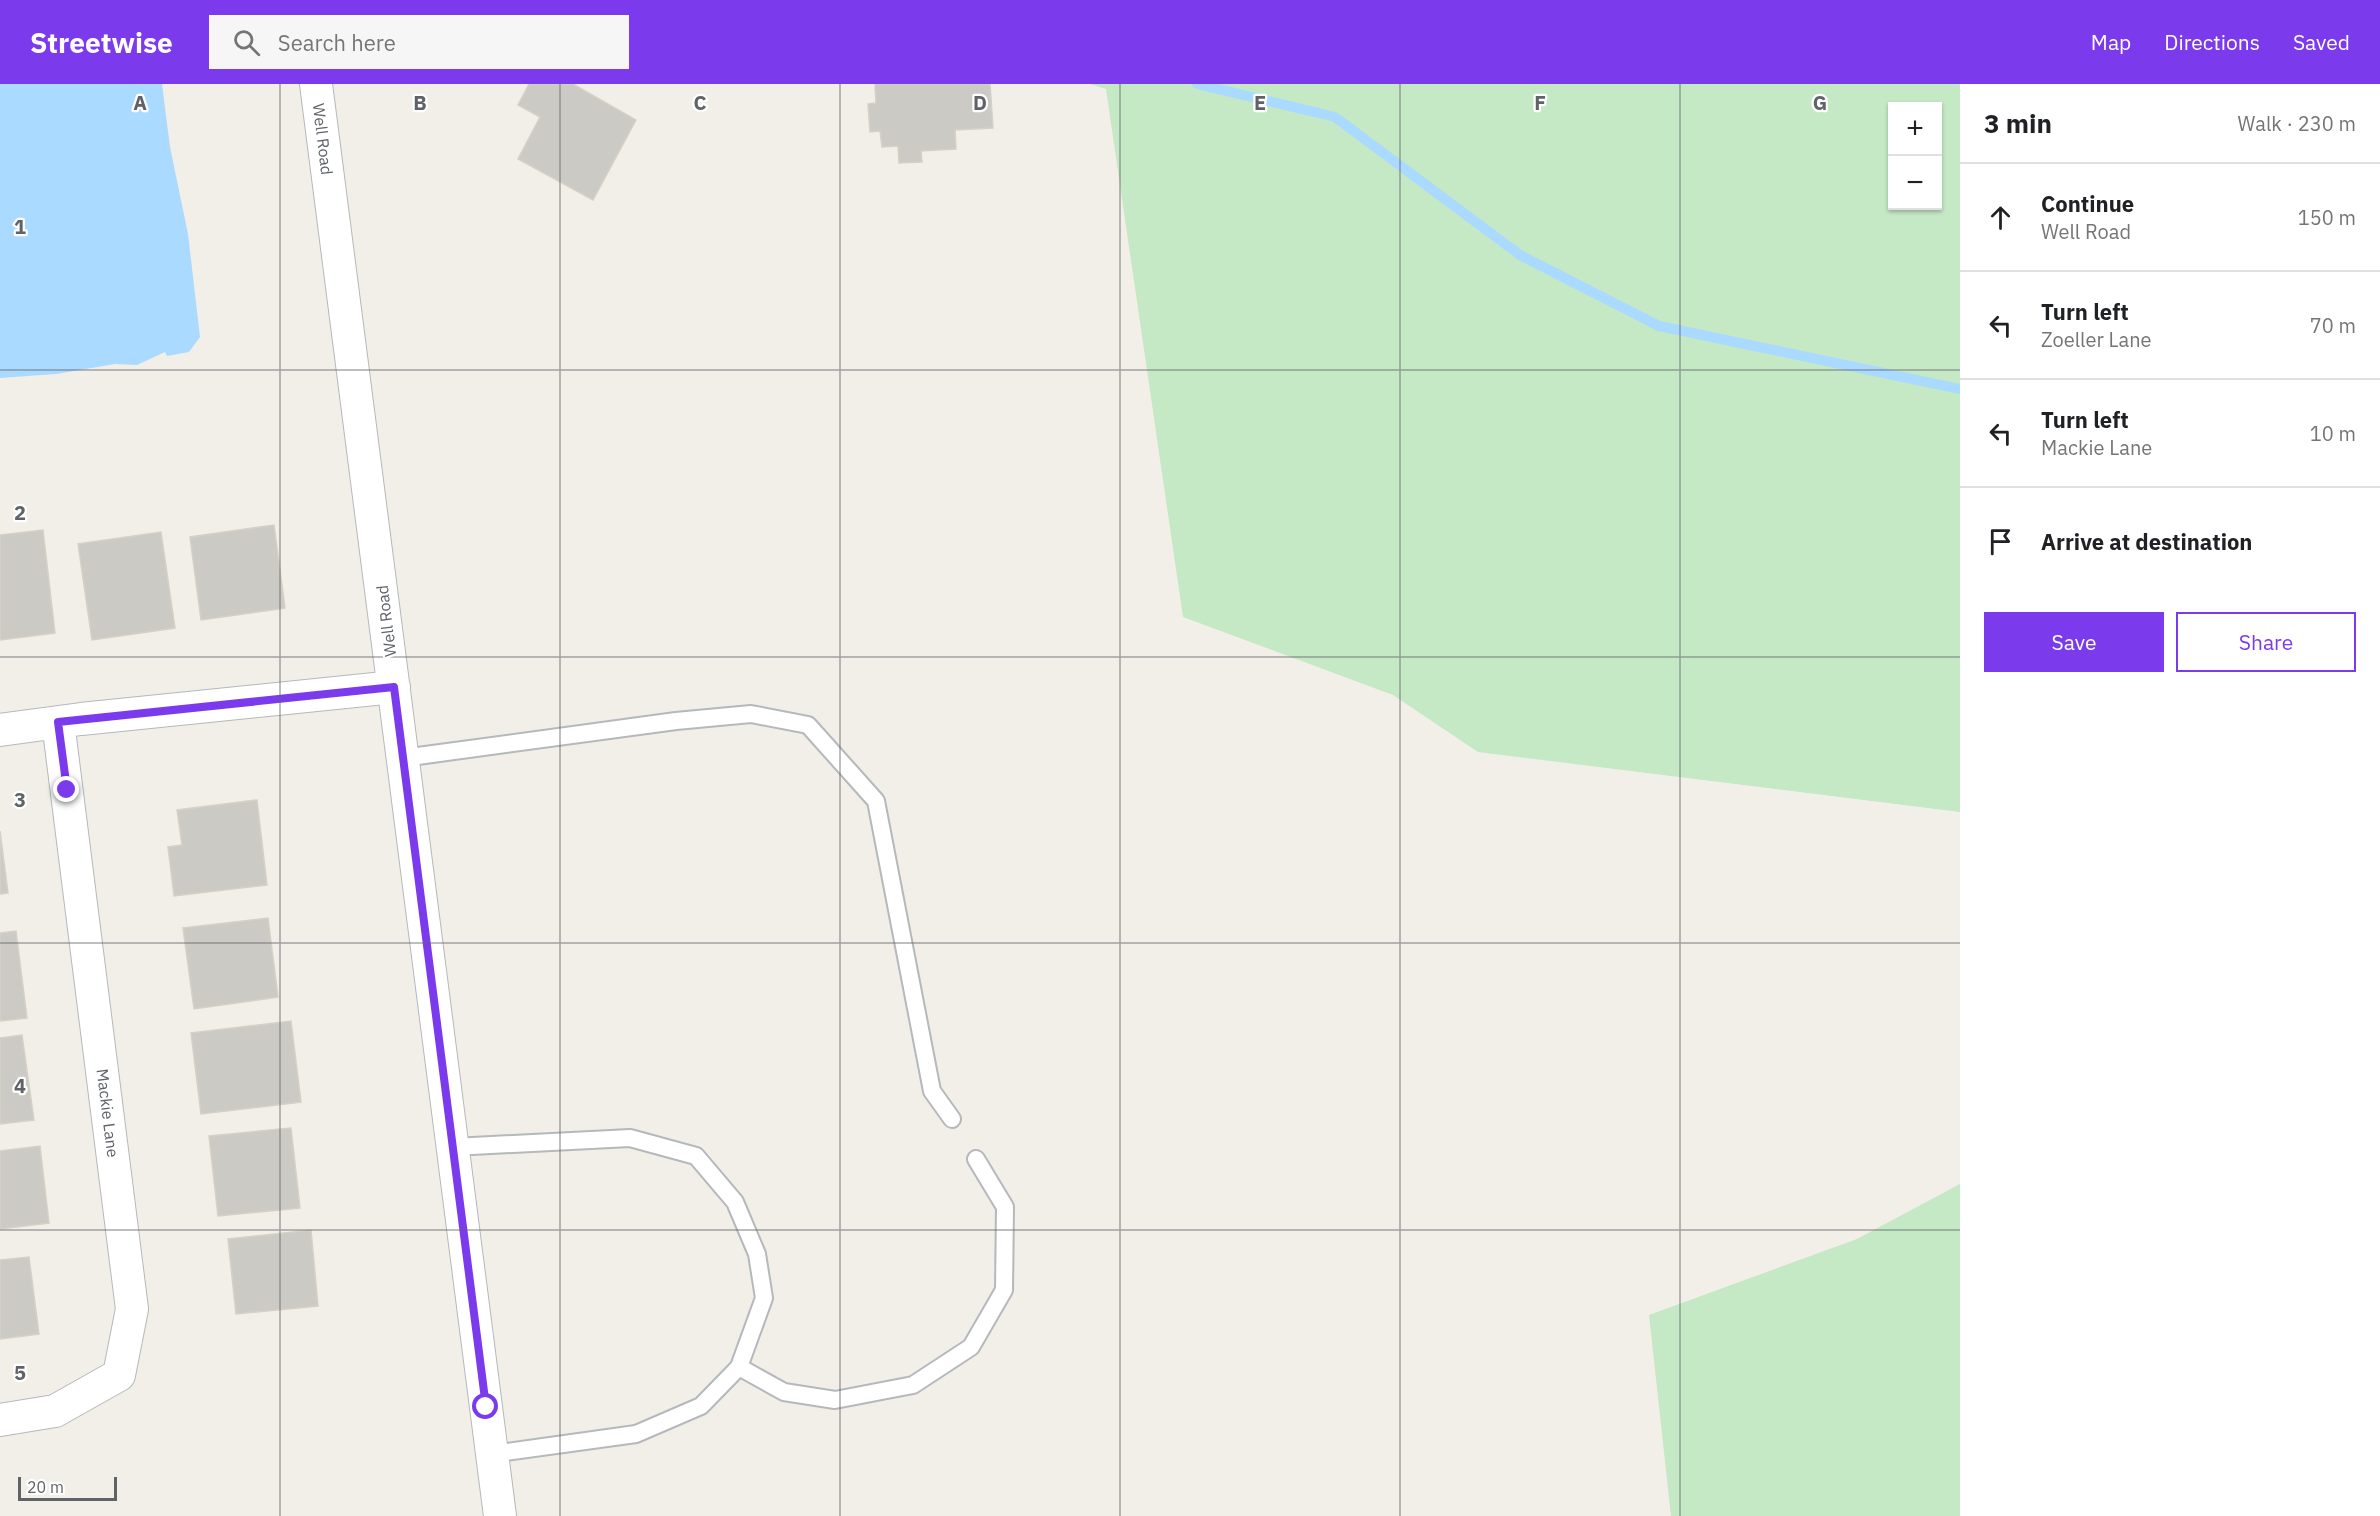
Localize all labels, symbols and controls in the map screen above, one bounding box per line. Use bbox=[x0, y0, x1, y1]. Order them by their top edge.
search box bbox=[209, 15, 629, 69]
text: Streetwise bbox=[30, 24, 173, 61]
icon: search bbox=[230, 26, 263, 59]
text: Search here bbox=[278, 28, 396, 57]
text: Map bbox=[2091, 28, 2131, 56]
text: Directions bbox=[2164, 28, 2260, 56]
text: Saved bbox=[2293, 28, 2350, 56]
text: A bbox=[133, 89, 147, 116]
text: B bbox=[413, 89, 427, 116]
text: C bbox=[693, 89, 707, 116]
text: D bbox=[973, 89, 987, 116]
text: E bbox=[1254, 89, 1266, 116]
text: F bbox=[1534, 89, 1546, 116]
text: G bbox=[1813, 89, 1827, 116]
street label: Well Road bbox=[309, 102, 337, 176]
map controls bbox=[1888, 102, 1942, 210]
button: + bbox=[1888, 102, 1942, 156]
text: 3 min bbox=[1984, 106, 2052, 140]
text: Walk · 230 m bbox=[2238, 110, 2356, 137]
button: − bbox=[1888, 156, 1942, 210]
text: Continue bbox=[2041, 189, 2134, 218]
icon: ahead bbox=[1984, 201, 2017, 234]
text: 150 m bbox=[2298, 204, 2356, 231]
text: 1 bbox=[14, 213, 26, 240]
text: Well Road bbox=[2041, 218, 2131, 245]
text: Turn left bbox=[2041, 297, 2129, 326]
icon: left bbox=[1984, 309, 2017, 342]
text: 70 m bbox=[2310, 312, 2356, 339]
text: Zoeller Lane bbox=[2041, 326, 2152, 353]
text: Turn left bbox=[2041, 405, 2129, 434]
icon: left bbox=[1984, 417, 2017, 450]
text: 10 m bbox=[2310, 420, 2356, 447]
text: Mackie Lane bbox=[2041, 434, 2152, 461]
text: 2 bbox=[14, 499, 26, 526]
icon: arrive bbox=[1984, 525, 2017, 558]
text: Arrive at destination bbox=[2041, 527, 2252, 556]
street label: Well Road bbox=[372, 584, 400, 658]
button: Save bbox=[1984, 612, 2164, 672]
button: Share bbox=[2176, 612, 2356, 672]
route end bbox=[53, 776, 79, 802]
text: 3 bbox=[14, 786, 26, 813]
street label: Mackie Lane bbox=[93, 1068, 123, 1159]
text: 4 bbox=[14, 1072, 26, 1099]
text: 5 bbox=[14, 1359, 26, 1386]
route start bbox=[472, 1393, 498, 1419]
scale bar bbox=[18, 1474, 117, 1502]
text: 20 m bbox=[27, 1477, 64, 1497]

